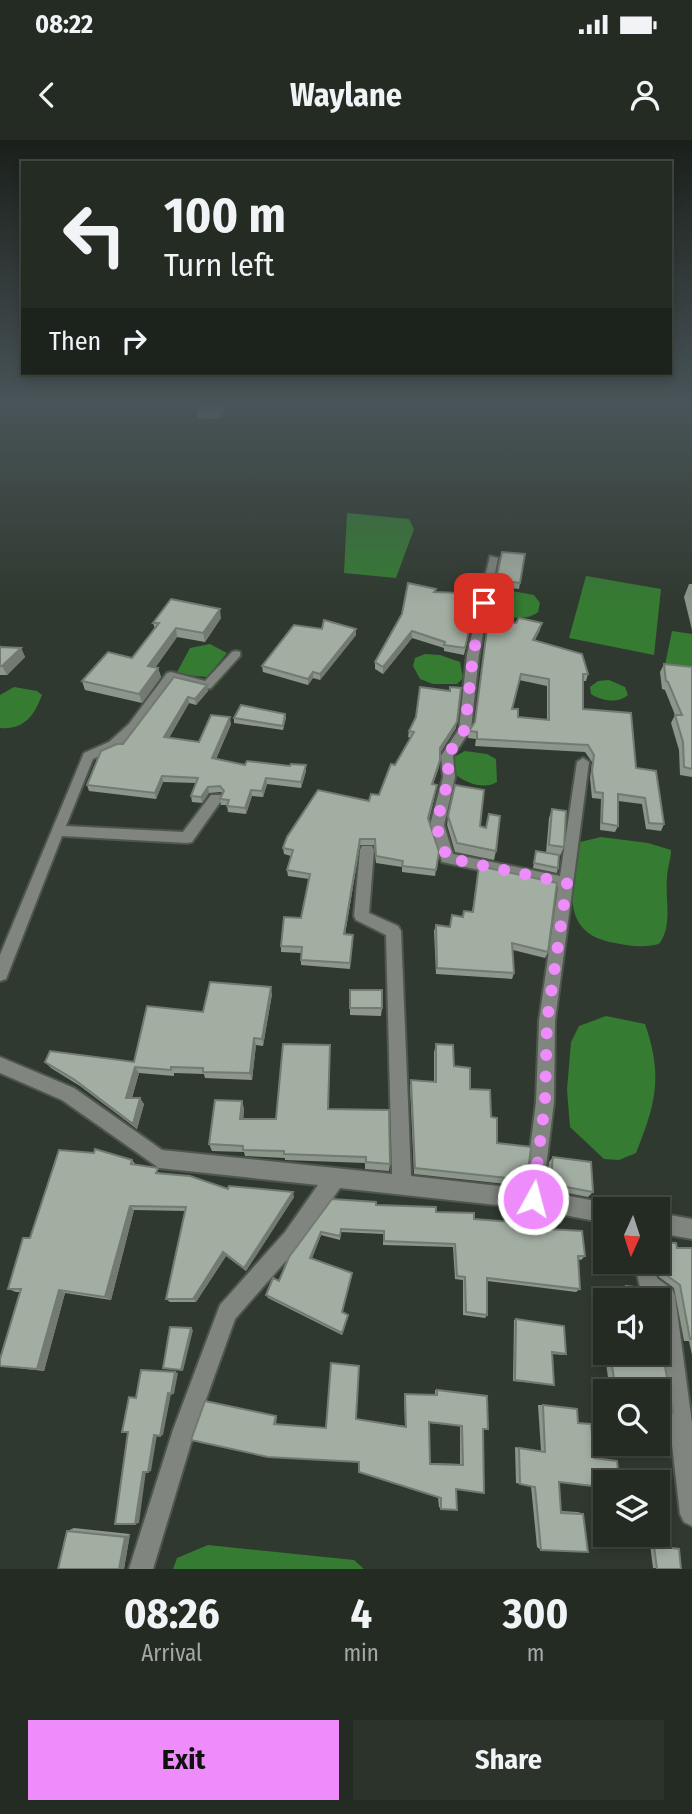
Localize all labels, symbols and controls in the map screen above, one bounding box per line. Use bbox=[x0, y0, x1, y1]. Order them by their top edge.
text: 08:22 bbox=[35, 9, 93, 40]
icon: back bbox=[28, 76, 66, 114]
text: Waylane bbox=[290, 76, 402, 114]
icon: person bbox=[626, 76, 664, 114]
text: 100 m bbox=[164, 186, 286, 245]
icon: left bbox=[49, 189, 140, 280]
text: Turn left bbox=[164, 246, 274, 284]
icon: right bbox=[115, 322, 153, 360]
text: Then bbox=[49, 326, 101, 357]
pin bbox=[454, 573, 514, 633]
icon: arrive bbox=[465, 584, 503, 622]
position arrow bbox=[496, 1162, 570, 1236]
north arrow bbox=[593, 1197, 670, 1274]
map controls bbox=[593, 1197, 670, 1547]
button: sound bbox=[593, 1288, 670, 1365]
button: search bbox=[593, 1379, 670, 1456]
button: layers bbox=[593, 1470, 670, 1547]
text: 08:26 bbox=[124, 1589, 220, 1639]
text: 4 bbox=[350, 1589, 372, 1639]
text: 300 bbox=[503, 1589, 568, 1639]
text: Arrival bbox=[141, 1639, 202, 1667]
text: min bbox=[343, 1639, 379, 1667]
text: m bbox=[527, 1639, 544, 1667]
button: Exit bbox=[28, 1720, 339, 1800]
button: Share bbox=[353, 1720, 664, 1800]

